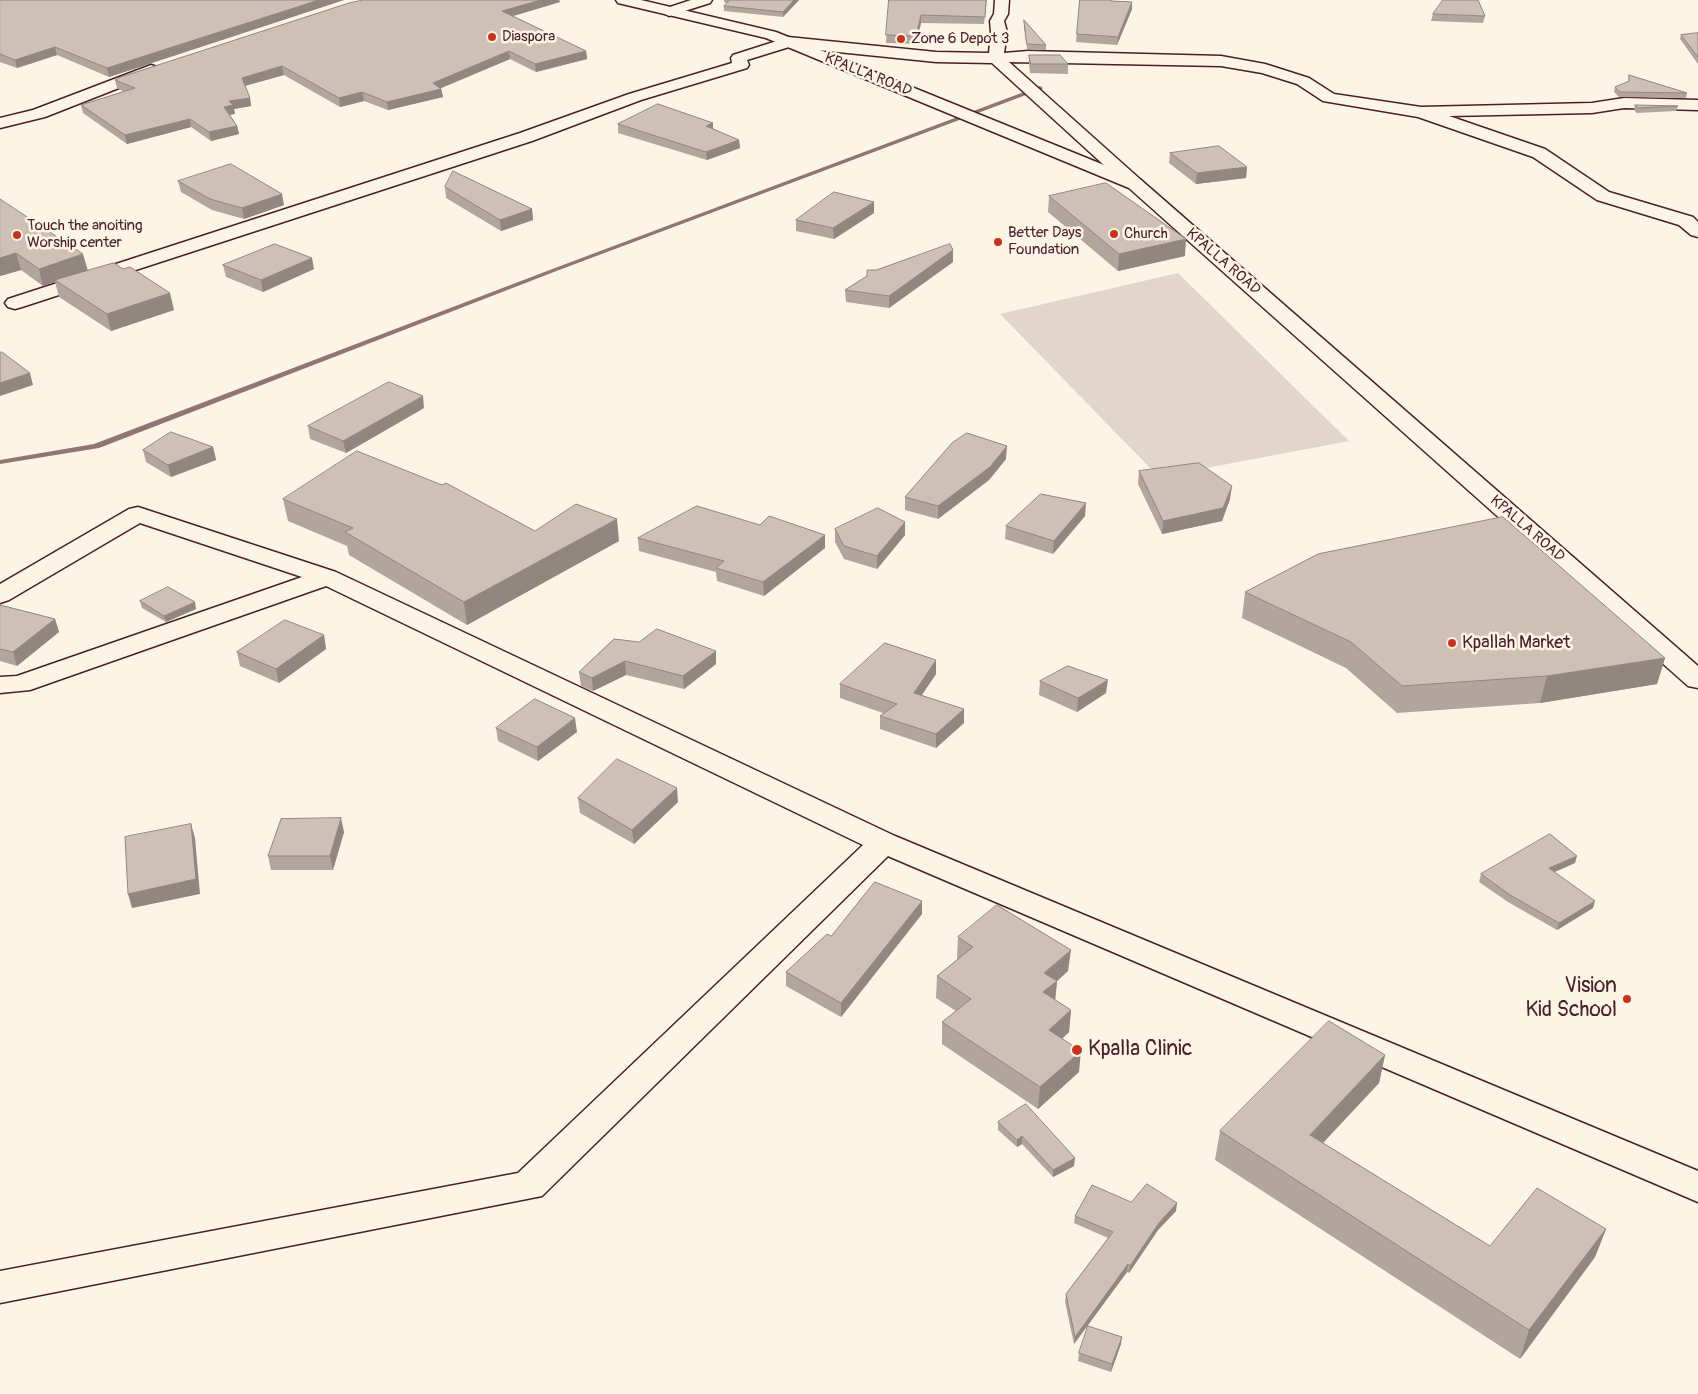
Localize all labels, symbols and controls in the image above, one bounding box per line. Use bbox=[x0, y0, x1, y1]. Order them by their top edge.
place label: Diaspora bbox=[502, 28, 555, 46]
place label: Zone 6 Depot 3 bbox=[911, 30, 1009, 48]
marker: Diaspora bbox=[486, 31, 498, 43]
marker: Zone 6 Depot 3 bbox=[895, 33, 907, 45]
street label: KPALLA ROAD bbox=[822, 49, 914, 101]
place label: Touch the anoiting Worship center bbox=[27, 217, 143, 252]
place label: Better Days Foundation bbox=[1008, 224, 1081, 259]
place label: Church bbox=[1124, 225, 1168, 243]
street label: KPALLA ROAD bbox=[1182, 225, 1264, 299]
marker: Church bbox=[1108, 228, 1120, 240]
marker: Touch the anoiting Worship center bbox=[11, 229, 23, 241]
marker: Better Days Foundation bbox=[992, 236, 1004, 248]
street label: KPALLA ROAD bbox=[1486, 492, 1568, 566]
place label: Kpallah Market bbox=[1462, 632, 1570, 654]
marker: Kpallah Market bbox=[1446, 637, 1458, 649]
place label: Vision Kid School bbox=[1525, 974, 1617, 1024]
marker: Vision Kid School bbox=[1621, 993, 1633, 1005]
place label: Kpalla Clinic bbox=[1088, 1037, 1192, 1063]
marker: Kpalla Clinic bbox=[1070, 1043, 1084, 1057]

